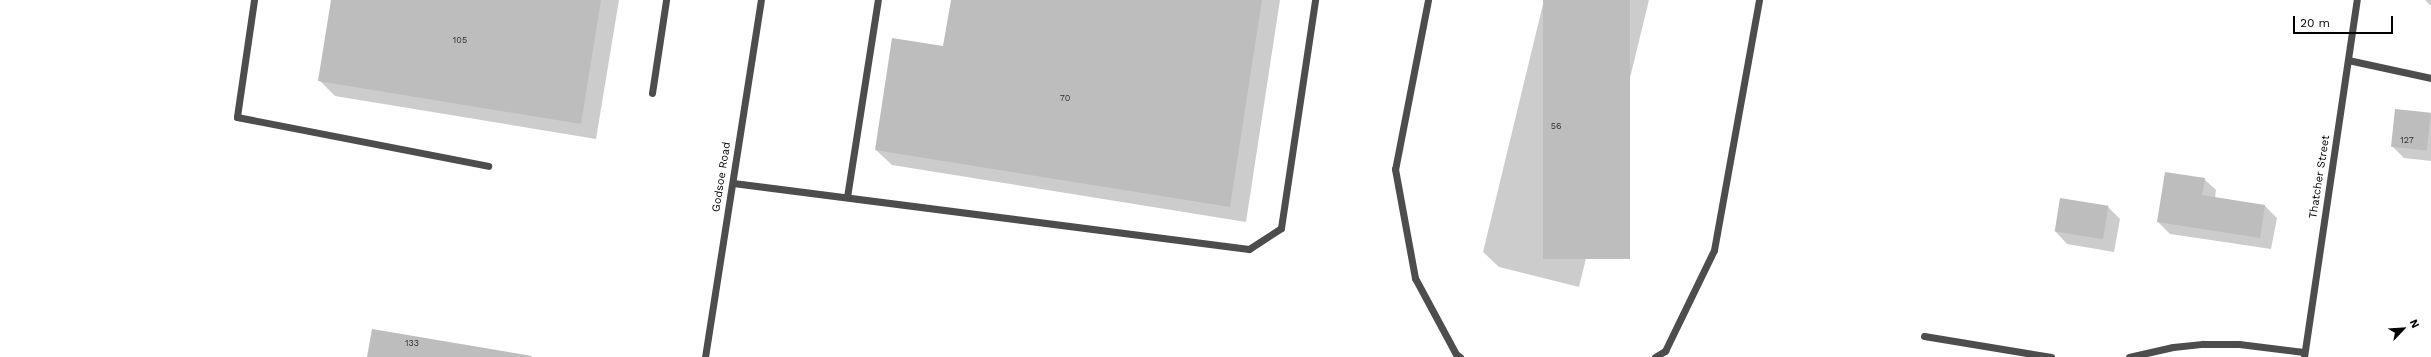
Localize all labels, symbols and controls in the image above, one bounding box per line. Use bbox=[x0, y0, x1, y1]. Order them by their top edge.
scale bar bbox=[2295, 8, 2395, 34]
text: 20 m bbox=[2300, 16, 2330, 30]
house number: 105 bbox=[453, 35, 467, 45]
house number: 70 bbox=[1060, 93, 1070, 103]
house number: 56 bbox=[1551, 121, 1561, 131]
street label: Thatcher Street bbox=[2307, 134, 2333, 220]
house number: 127 bbox=[2400, 135, 2414, 145]
street label: Godsoe Road bbox=[710, 141, 734, 213]
north arrow bbox=[2383, 309, 2423, 349]
text: N bbox=[2407, 317, 2422, 330]
house number: 133 bbox=[405, 338, 419, 348]

